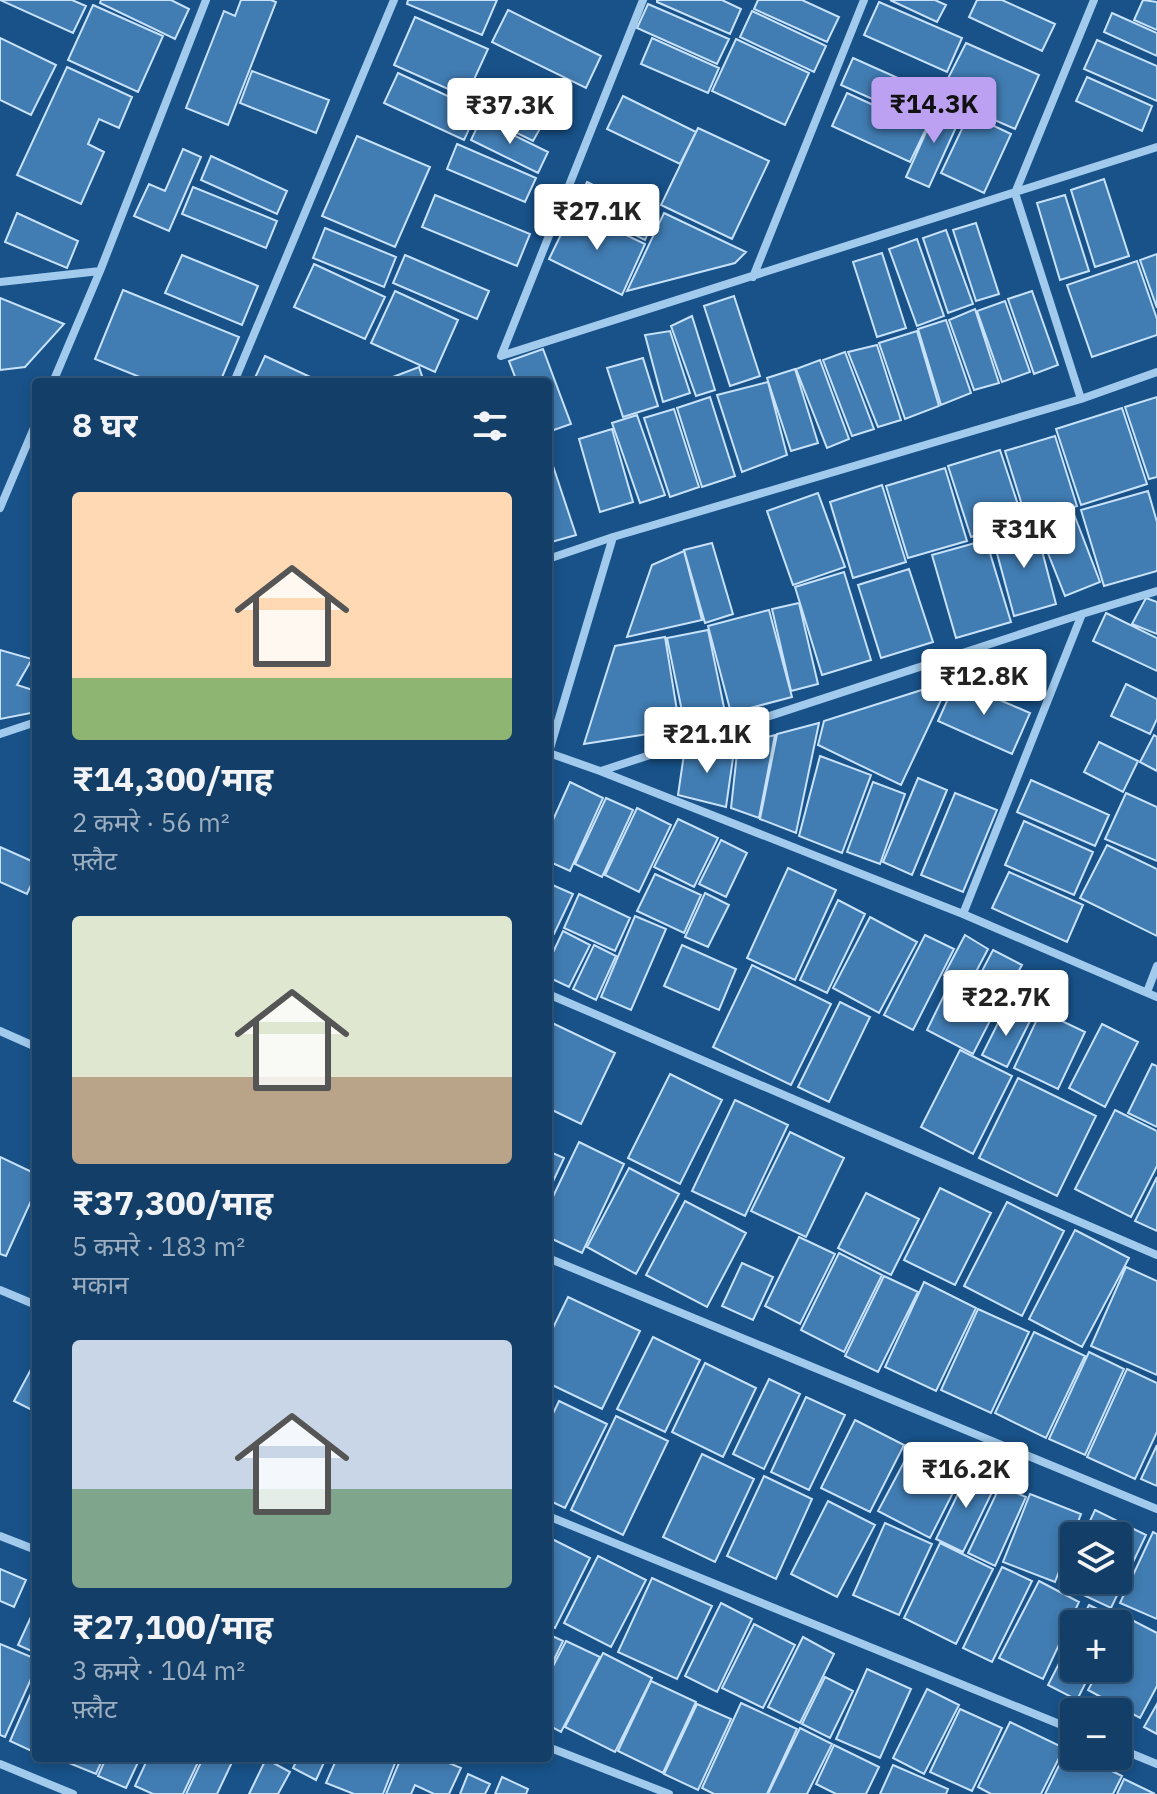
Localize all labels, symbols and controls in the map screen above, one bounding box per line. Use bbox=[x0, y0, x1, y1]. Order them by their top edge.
pin: ₹14.3K bbox=[869, 77, 999, 145]
pin: ₹37.3K bbox=[445, 78, 575, 146]
text: ₹14.3K bbox=[889, 86, 979, 120]
text: ₹37.3K bbox=[465, 87, 555, 121]
pin: ₹27.1K bbox=[532, 184, 662, 252]
text: ₹27.1K bbox=[552, 193, 642, 227]
text: 8 घर bbox=[72, 402, 137, 446]
icon: filters bbox=[468, 404, 512, 448]
pin: ₹31K bbox=[977, 502, 1071, 570]
text: ₹31K bbox=[991, 511, 1057, 545]
icon: home bbox=[220, 544, 364, 688]
pin: ₹12.8K bbox=[919, 649, 1049, 717]
text: ₹12.8K bbox=[939, 658, 1029, 692]
pin: ₹21.1K bbox=[642, 707, 772, 775]
text: ₹21.1K bbox=[662, 716, 752, 750]
text: ₹14,300/माह bbox=[72, 756, 273, 800]
text: 2 कमरे · 56 m² bbox=[72, 805, 230, 839]
text: फ़्लैट bbox=[72, 843, 117, 877]
icon: home bbox=[220, 968, 364, 1112]
pin: ₹22.7K bbox=[941, 970, 1071, 1038]
text: ₹22.7K bbox=[961, 979, 1051, 1013]
text: ₹37,300/माह bbox=[72, 1180, 273, 1224]
text: 5 कमरे · 183 m² bbox=[72, 1229, 245, 1263]
text: मकान bbox=[72, 1267, 129, 1301]
icon: home bbox=[220, 1392, 364, 1536]
pin: ₹16.2K bbox=[901, 1442, 1031, 1510]
text: ₹16.2K bbox=[921, 1451, 1011, 1485]
map controls bbox=[1060, 1522, 1132, 1770]
button: layers bbox=[1060, 1522, 1132, 1594]
text: ₹27,100/माह bbox=[72, 1604, 273, 1648]
button: + bbox=[1060, 1610, 1132, 1682]
text: 3 कमरे · 104 m² bbox=[72, 1653, 245, 1687]
text: फ़्लैट bbox=[72, 1691, 117, 1725]
button: − bbox=[1060, 1698, 1132, 1770]

